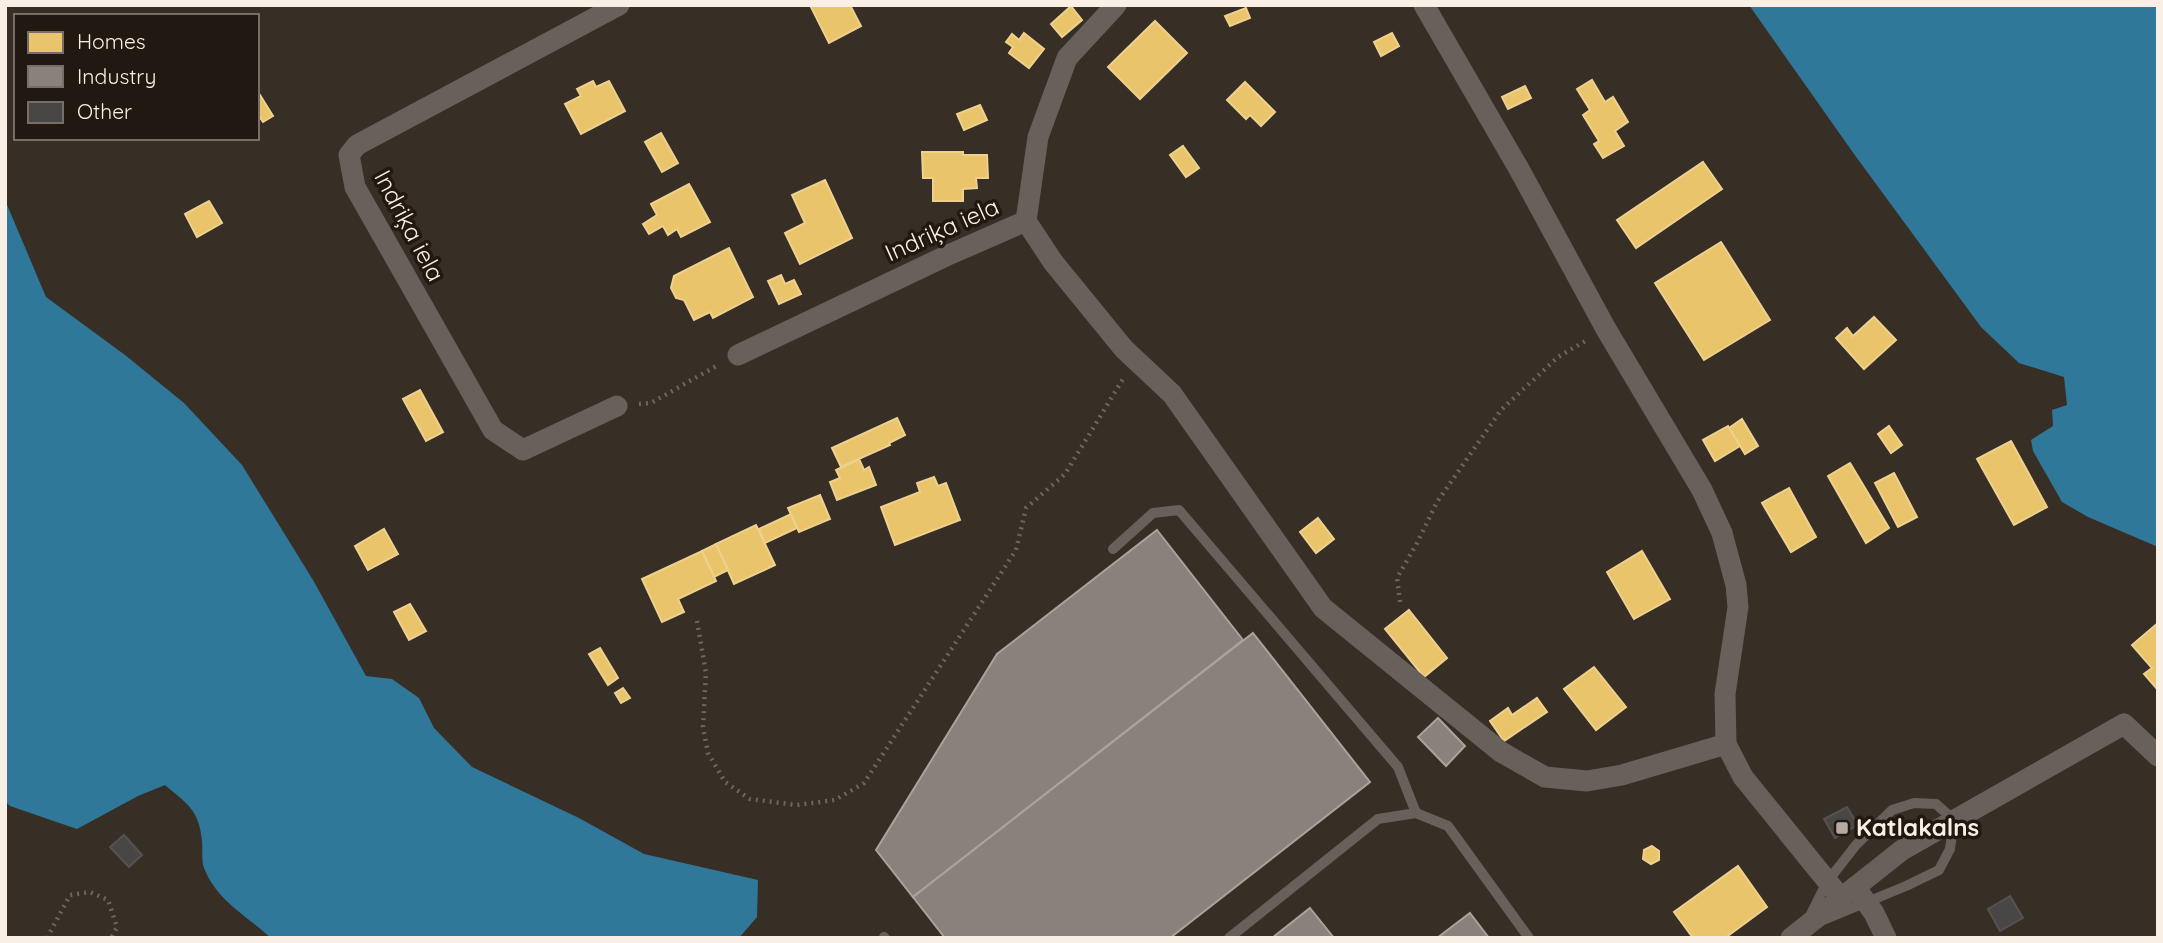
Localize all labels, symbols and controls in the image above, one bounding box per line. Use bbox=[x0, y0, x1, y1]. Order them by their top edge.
legend bbox=[14, 14, 259, 140]
text: Homes bbox=[77, 28, 146, 54]
text: Industry bbox=[77, 63, 156, 89]
text: Other bbox=[77, 98, 132, 124]
street label: Indriķa iela bbox=[368, 165, 452, 286]
street label: Indriķa iela bbox=[880, 191, 1003, 267]
place label: Katlakalns bbox=[1856, 812, 1979, 842]
marker: Katlakalns bbox=[1834, 820, 1850, 836]

